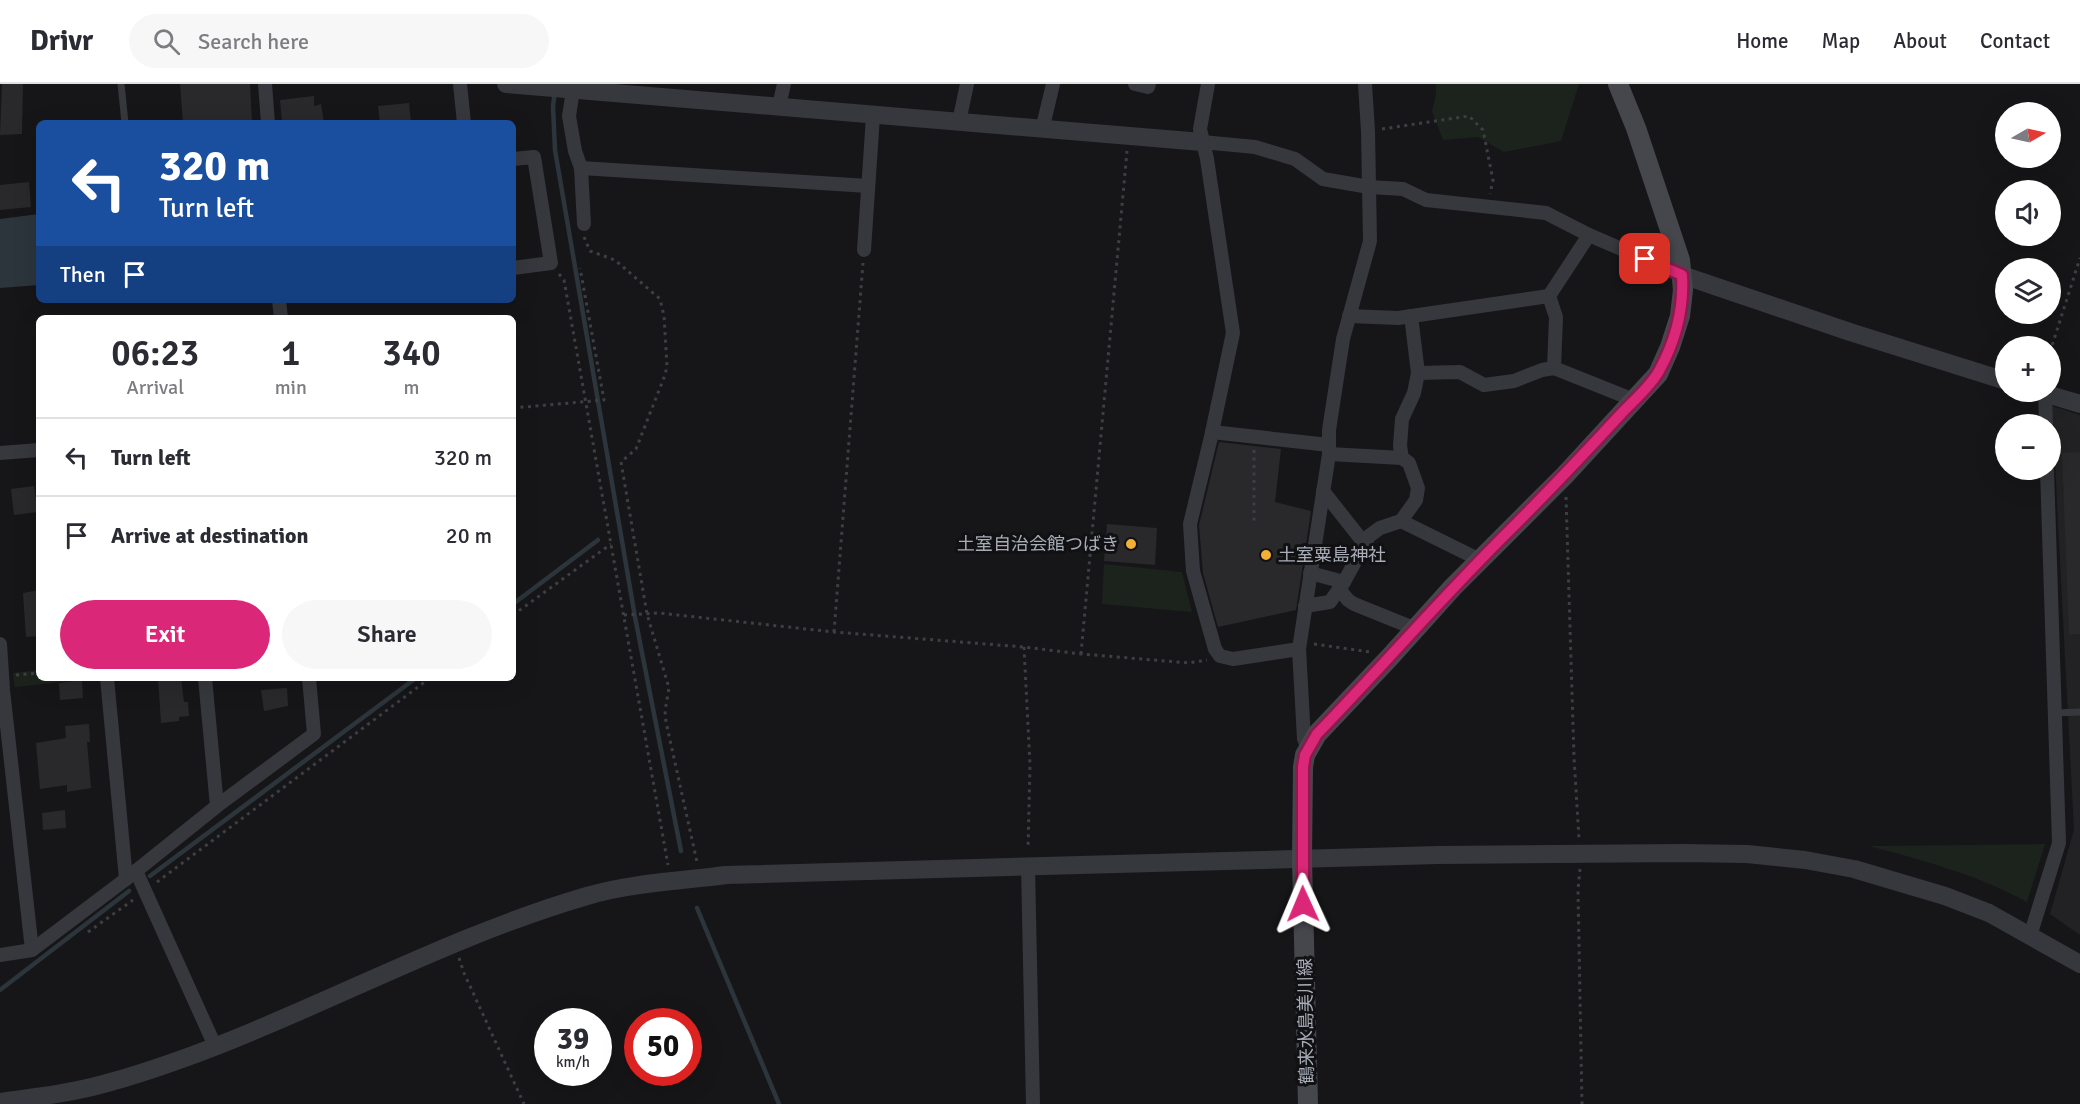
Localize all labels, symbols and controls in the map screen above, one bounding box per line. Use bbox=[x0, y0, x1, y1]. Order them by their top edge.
search box bbox=[129, 14, 549, 68]
text: Drivr bbox=[30, 24, 93, 58]
icon: search bbox=[150, 25, 183, 58]
text: Search here bbox=[198, 28, 309, 55]
text: Home bbox=[1736, 28, 1789, 54]
text: Map bbox=[1822, 28, 1860, 54]
text: About bbox=[1893, 28, 1947, 54]
text: Contact bbox=[1980, 28, 2050, 54]
north arrow bbox=[1995, 102, 2061, 168]
map controls bbox=[1995, 102, 2061, 480]
text: 320 m bbox=[159, 141, 270, 192]
icon: left bbox=[60, 144, 138, 222]
button: sound bbox=[1995, 180, 2061, 246]
text: Turn left bbox=[159, 192, 254, 225]
pin bbox=[1619, 233, 1670, 284]
icon: arrive bbox=[1628, 242, 1661, 275]
icon: arrive bbox=[118, 258, 151, 291]
button: layers bbox=[1995, 258, 2061, 324]
text: Then bbox=[60, 261, 106, 288]
text: 06:23 bbox=[111, 331, 199, 376]
text: 1 bbox=[281, 331, 301, 376]
text: 340 bbox=[382, 331, 441, 376]
button: + bbox=[1995, 336, 2061, 402]
text: Arrival bbox=[127, 375, 184, 400]
text: min bbox=[275, 375, 307, 400]
text: m bbox=[403, 375, 419, 400]
button: − bbox=[1995, 414, 2061, 480]
icon: left bbox=[60, 441, 93, 474]
text: Turn left bbox=[111, 444, 191, 471]
text: 320 m bbox=[434, 444, 492, 471]
icon: arrive bbox=[60, 519, 93, 552]
text: Arrive at destination bbox=[111, 522, 308, 549]
text: 20 m bbox=[446, 522, 492, 549]
place label: 土室自治会館つばき bbox=[957, 533, 1119, 555]
marker: 土室自治会館つばき bbox=[1124, 537, 1138, 551]
place label: 土室粟島神社 bbox=[1278, 544, 1386, 566]
marker: 土室粟島神社 bbox=[1259, 548, 1273, 562]
button: Exit bbox=[60, 600, 270, 669]
button: Share bbox=[282, 600, 492, 669]
position arrow bbox=[1271, 872, 1335, 936]
street label: 鶴来水島美川線 bbox=[1294, 958, 1318, 1084]
speed limit sign: 50 bbox=[624, 1008, 702, 1086]
text: 39 bbox=[557, 1021, 589, 1058]
text: km/h bbox=[556, 1053, 590, 1071]

